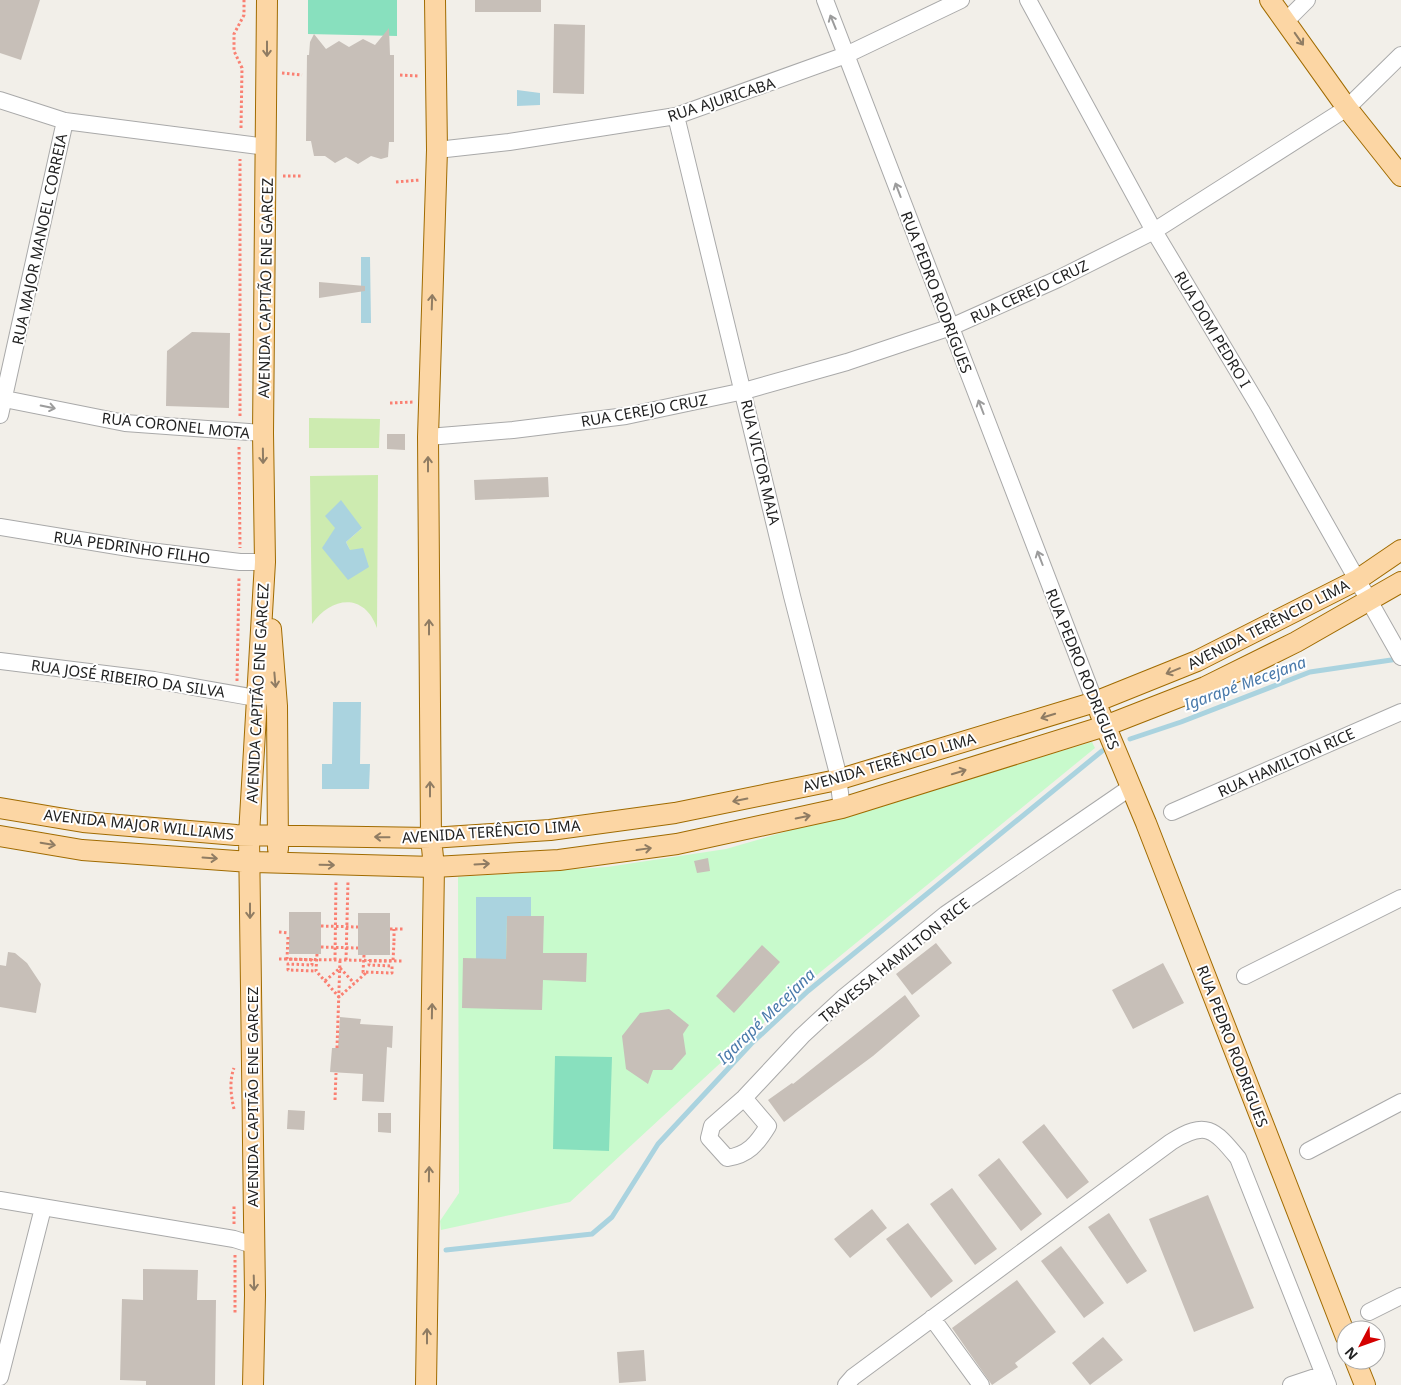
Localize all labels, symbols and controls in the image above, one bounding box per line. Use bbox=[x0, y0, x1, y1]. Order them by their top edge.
one-way arrow bbox=[828, 15, 837, 30]
one-way arrow bbox=[1294, 32, 1304, 46]
one-way arrow bbox=[262, 40, 272, 56]
street label: RUA AJURICABA bbox=[665, 72, 778, 126]
street label: RUA MAJOR MANOEL CORREIA bbox=[7, 131, 71, 347]
street label: AVENIDA CAPITÃO ENE GARCEZ bbox=[253, 178, 277, 398]
one-way arrow bbox=[893, 183, 902, 198]
street label: RUA PEDRO RODRIGUES bbox=[897, 208, 977, 376]
street label: RUA CEREJO CRUZ bbox=[967, 255, 1091, 327]
street label: RUA DOM PEDRO I bbox=[1170, 267, 1256, 391]
one-way arrow bbox=[427, 294, 437, 310]
street label: RUA CEREJO CRUZ bbox=[579, 389, 709, 431]
street label: RUA VICTOR MAIA bbox=[737, 397, 785, 527]
one-way arrow bbox=[976, 400, 986, 415]
one-way arrow bbox=[39, 403, 55, 413]
street label: RUA CORONEL MOTA bbox=[101, 407, 251, 443]
one-way arrow bbox=[259, 448, 268, 464]
one-way arrow bbox=[423, 457, 433, 473]
street label: RUA PEDRINHO FILHO bbox=[52, 526, 212, 568]
one-way arrow bbox=[1035, 551, 1044, 567]
street label: AVENIDA TERÊNCIO LIMA bbox=[1184, 574, 1353, 674]
street label: AVENIDA CAPITÃO ENE GARCEZ bbox=[241, 582, 273, 804]
street label: RUA PEDRO RODRIGUES bbox=[1042, 586, 1124, 752]
one-way arrow bbox=[424, 619, 434, 636]
water label: Igarapé Mecejana bbox=[1180, 651, 1309, 716]
street label: RUA JOSÉ RIBEIRO DA SILVA bbox=[30, 654, 227, 702]
one-way arrow bbox=[1166, 667, 1181, 676]
one-way arrow bbox=[270, 672, 280, 688]
one-way arrow bbox=[1041, 712, 1057, 721]
street label: RUA HAMILTON RICE bbox=[1214, 723, 1358, 801]
street label: AVENIDA TERÊNCIO LIMA bbox=[800, 728, 978, 796]
one-way arrow bbox=[951, 766, 967, 776]
one-way arrow bbox=[425, 782, 435, 798]
one-way arrow bbox=[732, 796, 748, 805]
street label: AVENIDA MAJOR WILLIAMS bbox=[43, 804, 235, 844]
one-way arrow bbox=[795, 812, 811, 821]
street label: AVENIDA TERÊNCIO LIMA bbox=[401, 815, 581, 847]
one-way arrow bbox=[374, 832, 390, 842]
one-way arrow bbox=[40, 840, 56, 850]
one-way arrow bbox=[636, 844, 652, 854]
one-way arrow bbox=[202, 854, 218, 863]
one-way arrow bbox=[318, 860, 334, 869]
one-way arrow bbox=[474, 860, 490, 869]
street label: TRAVESSA HAMILTON RICE bbox=[815, 893, 973, 1027]
one-way arrow bbox=[245, 902, 255, 918]
street label: RUA PEDRO RODRIGUES bbox=[1193, 962, 1273, 1130]
water label: Igarapé Mecejana bbox=[711, 964, 820, 1069]
street label: AVENIDA CAPITÃO ENE GARCEZ bbox=[242, 987, 262, 1207]
one-way arrow bbox=[427, 1004, 437, 1020]
one-way arrow bbox=[424, 1166, 434, 1182]
one-way arrow bbox=[249, 1274, 259, 1291]
north arrow bbox=[1336, 1320, 1386, 1370]
one-way arrow bbox=[422, 1329, 432, 1345]
text: N bbox=[1340, 1343, 1362, 1364]

